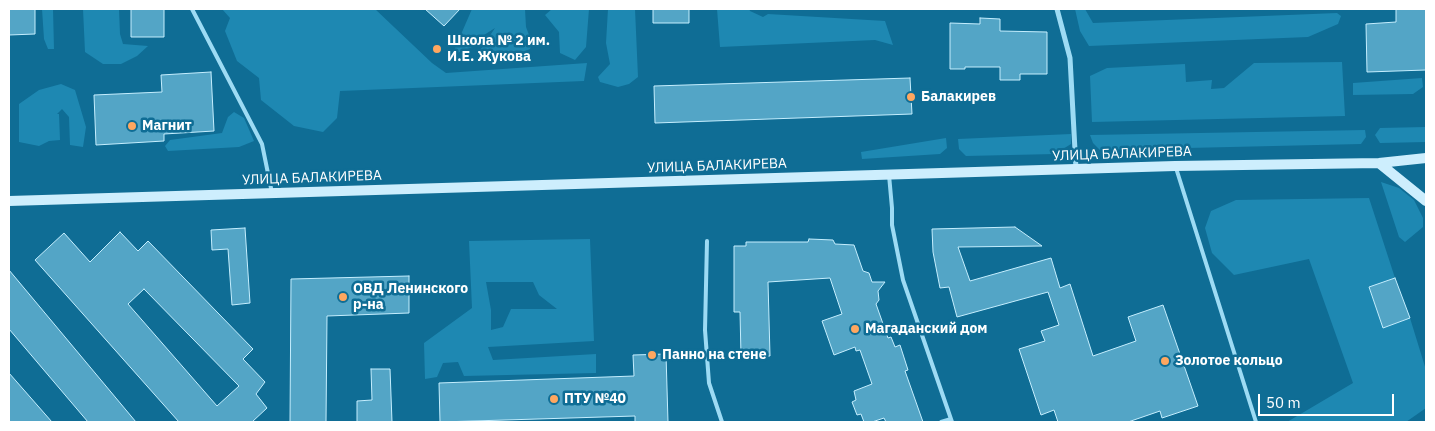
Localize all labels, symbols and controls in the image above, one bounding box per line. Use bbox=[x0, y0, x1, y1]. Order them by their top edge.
place label: Школа № 2 им. И.Е. Жукова bbox=[447, 33, 550, 65]
marker: Школа № 2 им. И.Е. Жукова bbox=[431, 43, 443, 55]
place label: Балакирев bbox=[921, 89, 996, 105]
marker: Балакирев bbox=[905, 91, 917, 103]
place label: Магнит bbox=[142, 118, 192, 134]
marker: Магнит bbox=[126, 120, 138, 132]
street label: УЛИЦА БАЛАКИРЕВА bbox=[1052, 143, 1192, 165]
street label: УЛИЦА БАЛАКИРЕВА bbox=[647, 155, 787, 177]
street label: УЛИЦА БАЛАКИРЕВА bbox=[242, 167, 382, 189]
place label: ОВД Ленинского р-на bbox=[353, 281, 468, 314]
marker: ОВД Ленинского р-на bbox=[337, 291, 349, 303]
place label: Магаданский дом bbox=[865, 321, 988, 337]
marker: Магаданский дом bbox=[849, 323, 861, 335]
place label: Панно на стене bbox=[662, 347, 767, 363]
marker: Панно на стене bbox=[646, 349, 658, 361]
place label: Золотое кольцо bbox=[1175, 353, 1283, 369]
marker: Золотое кольцо bbox=[1159, 355, 1171, 367]
scale bar bbox=[1260, 384, 1396, 416]
place label: ПТУ №40 bbox=[564, 391, 626, 407]
marker: ПТУ №40 bbox=[548, 393, 560, 405]
text: 50 m bbox=[1266, 393, 1301, 412]

